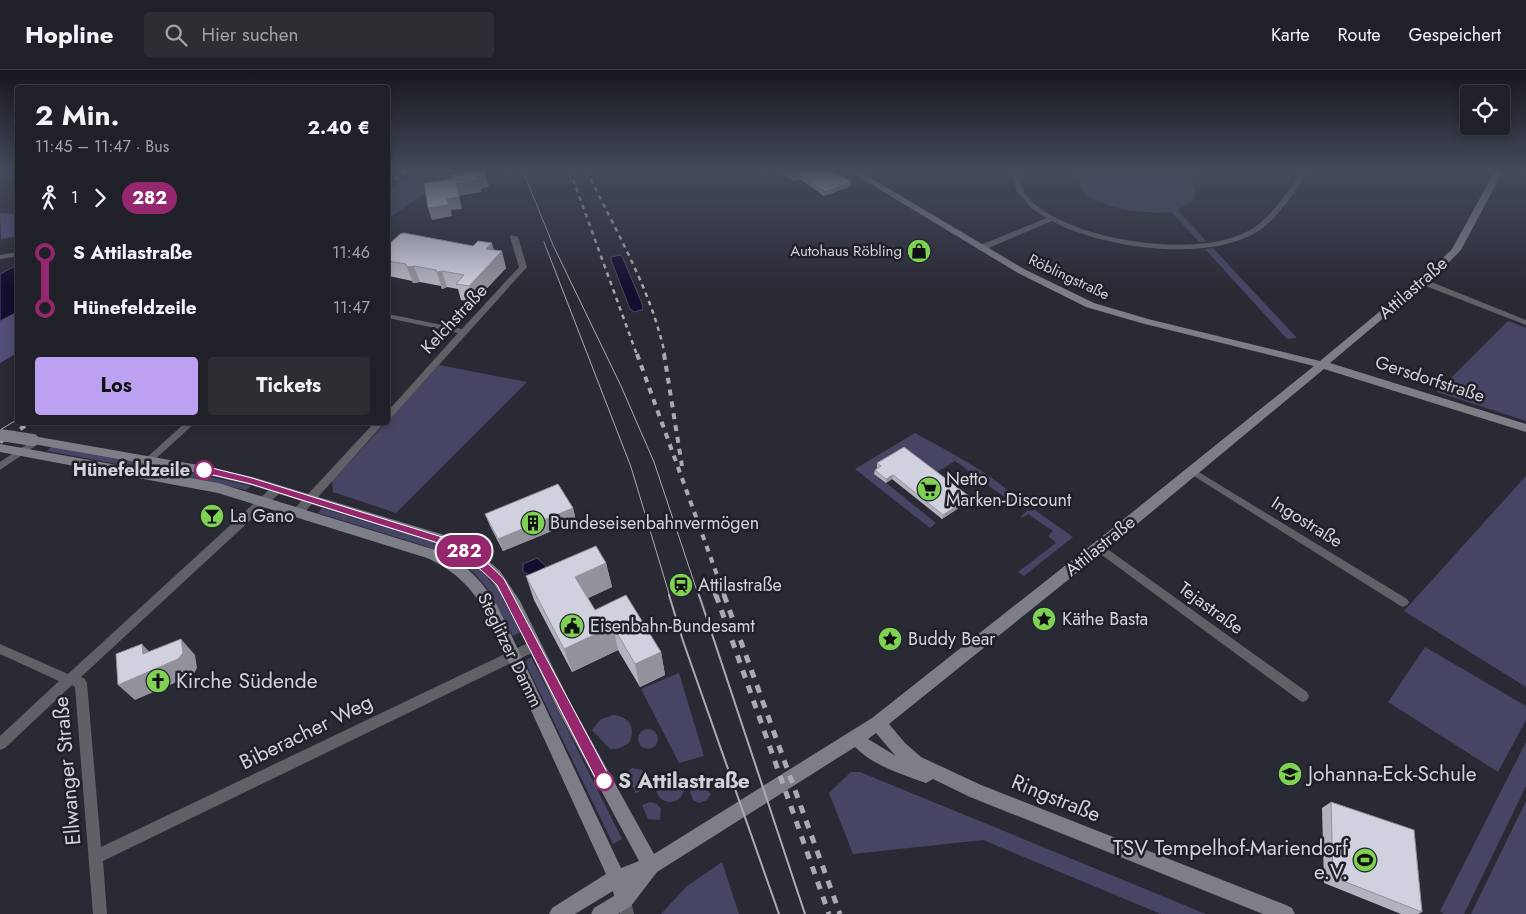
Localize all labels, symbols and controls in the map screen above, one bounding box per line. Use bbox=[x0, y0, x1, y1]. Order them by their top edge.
search box bbox=[144, 12, 494, 57]
text: Hopline bbox=[25, 17, 114, 52]
icon: search bbox=[162, 21, 190, 49]
text: Hier suchen bbox=[202, 21, 298, 48]
text: Karte bbox=[1271, 22, 1310, 48]
text: Route bbox=[1338, 22, 1380, 48]
text: Gespeichert bbox=[1408, 22, 1501, 48]
map controls bbox=[1460, 85, 1510, 135]
button: locate bbox=[1460, 85, 1510, 135]
text: 2 Min. bbox=[35, 95, 120, 136]
text: 2.40 € bbox=[307, 114, 370, 141]
text: 11:45 – 11:47 · Bus bbox=[35, 135, 169, 158]
icon: walk bbox=[35, 184, 63, 212]
icon: forward bbox=[86, 184, 114, 212]
text: 282 bbox=[132, 185, 167, 211]
text: 1 bbox=[71, 186, 78, 209]
shop icon: Autohaus Röbling bbox=[906, 238, 932, 264]
text: S Attilastraße bbox=[73, 239, 192, 266]
place label: Autohaus Röbling bbox=[790, 240, 902, 262]
text: 11:46 bbox=[332, 241, 370, 264]
street label: Röblingstraße bbox=[1025, 249, 1113, 305]
street label: Attilastraße bbox=[1373, 251, 1453, 325]
street label: Kelchstraße bbox=[415, 278, 493, 360]
text: Hünefeldzeile bbox=[73, 294, 197, 321]
text: 11:47 bbox=[333, 296, 370, 319]
street label: Gersdorfstraße bbox=[1372, 349, 1488, 409]
button: Los bbox=[35, 357, 198, 415]
button: Tickets bbox=[208, 357, 370, 415]
place label: Hünefeldzeile bbox=[73, 457, 190, 483]
marker: Hünefeldzeile bbox=[194, 460, 214, 480]
place label: Netto Marken-Discount bbox=[946, 466, 1072, 513]
supermarket icon: Netto Marken-Discount bbox=[916, 476, 942, 502]
street label: Ingostraße bbox=[1266, 490, 1348, 554]
bar icon: La Gano bbox=[199, 503, 225, 529]
place label: La Gano bbox=[230, 503, 294, 529]
building icon: Bundeseisenbahnvermögen bbox=[520, 510, 546, 536]
place label: Bundeseisenbahnvermögen bbox=[550, 510, 759, 536]
street label: Attilastraße bbox=[1059, 510, 1141, 582]
line badge: 282 bbox=[435, 535, 493, 567]
text: 282 bbox=[447, 538, 481, 564]
station icon: Attilastraße bbox=[668, 572, 694, 598]
place label: Attilastraße bbox=[698, 572, 782, 598]
street label: Tejastraße bbox=[1173, 575, 1249, 641]
street label: Steglitzer Damm bbox=[471, 588, 549, 712]
place icon: Käthe Basta bbox=[1031, 606, 1057, 632]
place label: Käthe Basta bbox=[1062, 606, 1148, 632]
public building icon: Eisenbahn-Bundesamt bbox=[559, 613, 585, 639]
place label: Eisenbahn-Bundesamt bbox=[590, 613, 756, 639]
place icon: Buddy Bear bbox=[877, 626, 903, 652]
place label: Buddy Bear bbox=[908, 626, 996, 652]
place label: Kirche Südende bbox=[176, 666, 318, 696]
church icon: Kirche Südende bbox=[145, 668, 171, 694]
street label: Biberacher Weg bbox=[234, 687, 378, 777]
street label: Ellwanger Straße bbox=[46, 695, 88, 847]
place label: Johanna-Eck-Schule bbox=[1305, 759, 1477, 789]
school or university icon: Johanna-Eck-Schule bbox=[1277, 761, 1303, 787]
place label: S Attilastraße bbox=[618, 766, 750, 796]
street label: Ringstraße bbox=[1007, 767, 1105, 830]
marker: S Attilastraße bbox=[594, 771, 614, 791]
place label: TSV Tempelhof-Mariendorf e.V. bbox=[1113, 833, 1349, 887]
sports icon: TSV Tempelhof-Mariendorf e.V. bbox=[1352, 847, 1378, 873]

